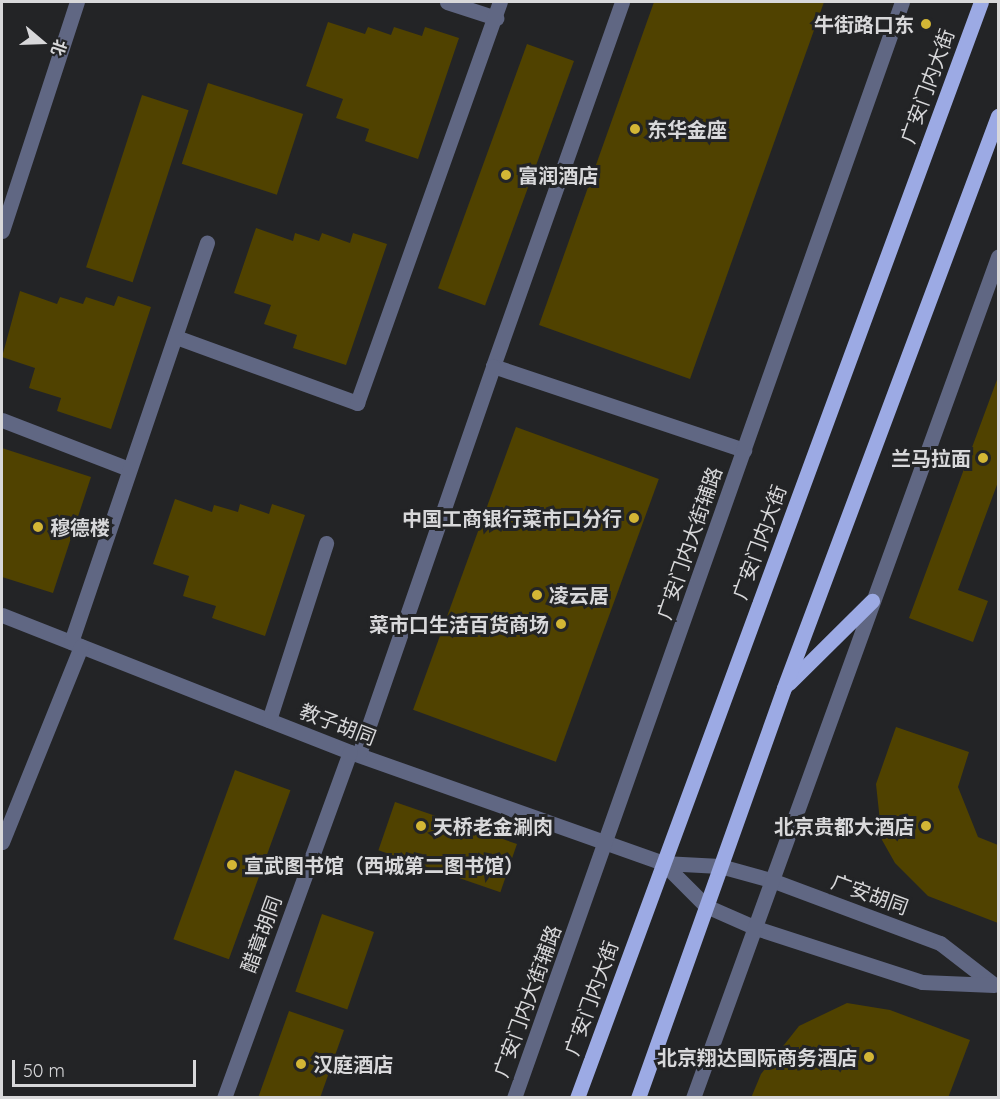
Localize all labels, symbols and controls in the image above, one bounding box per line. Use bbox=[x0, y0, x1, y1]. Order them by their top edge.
north arrow bbox=[12, 12, 72, 72]
place label: 牛街路口东 bbox=[814, 12, 914, 36]
marker: 牛街路口东 bbox=[919, 17, 933, 31]
street label: 广安门内大街 bbox=[895, 26, 959, 146]
text: 北 bbox=[47, 37, 71, 59]
place label: 东华金座 bbox=[647, 117, 727, 141]
marker: 东华金座 bbox=[628, 122, 642, 136]
place label: 富润酒店 bbox=[518, 163, 598, 187]
marker: 富润酒店 bbox=[499, 168, 513, 182]
place label: 兰马拉面 bbox=[891, 446, 971, 470]
marker: 兰马拉面 bbox=[976, 451, 990, 465]
street label: 广安门内大街辅路 bbox=[652, 463, 726, 623]
street label: 广安门内大街 bbox=[727, 482, 791, 602]
place label: 中国工商银行菜市口分行 bbox=[402, 506, 622, 530]
marker: 中国工商银行菜市口分行 bbox=[627, 511, 641, 525]
place label: 穆德楼 bbox=[50, 515, 110, 539]
marker: 穆德楼 bbox=[31, 520, 45, 534]
place label: 凌云居 bbox=[549, 583, 609, 607]
marker: 凌云居 bbox=[530, 588, 544, 602]
place label: 菜市口生活百货商场 bbox=[369, 612, 549, 636]
marker: 菜市口生活百货商场 bbox=[554, 617, 568, 631]
street label: 教子胡同 bbox=[296, 698, 380, 750]
place label: 天桥老金涮肉 bbox=[433, 814, 553, 838]
place label: 北京贵都大酒店 bbox=[774, 814, 914, 838]
marker: 天桥老金涮肉 bbox=[414, 819, 428, 833]
marker: 北京贵都大酒店 bbox=[919, 819, 933, 833]
place label: 宣武图书馆（西城第二图书馆） bbox=[244, 853, 524, 877]
marker: 宣武图书馆（西城第二图书馆） bbox=[225, 858, 239, 872]
street label: 广安胡同 bbox=[828, 869, 912, 919]
street label: 醋章胡同 bbox=[236, 892, 286, 976]
street label: 广安门内大街辅路 bbox=[488, 922, 566, 1080]
street label: 广安门内大街 bbox=[559, 938, 623, 1058]
place label: 北京翔达国际商务酒店 bbox=[657, 1045, 857, 1069]
scale bar bbox=[15, 1048, 200, 1086]
marker: 北京翔达国际商务酒店 bbox=[862, 1050, 876, 1064]
place label: 汉庭酒店 bbox=[313, 1052, 393, 1076]
marker: 汉庭酒店 bbox=[294, 1057, 308, 1071]
text: 50 m bbox=[23, 1059, 65, 1082]

